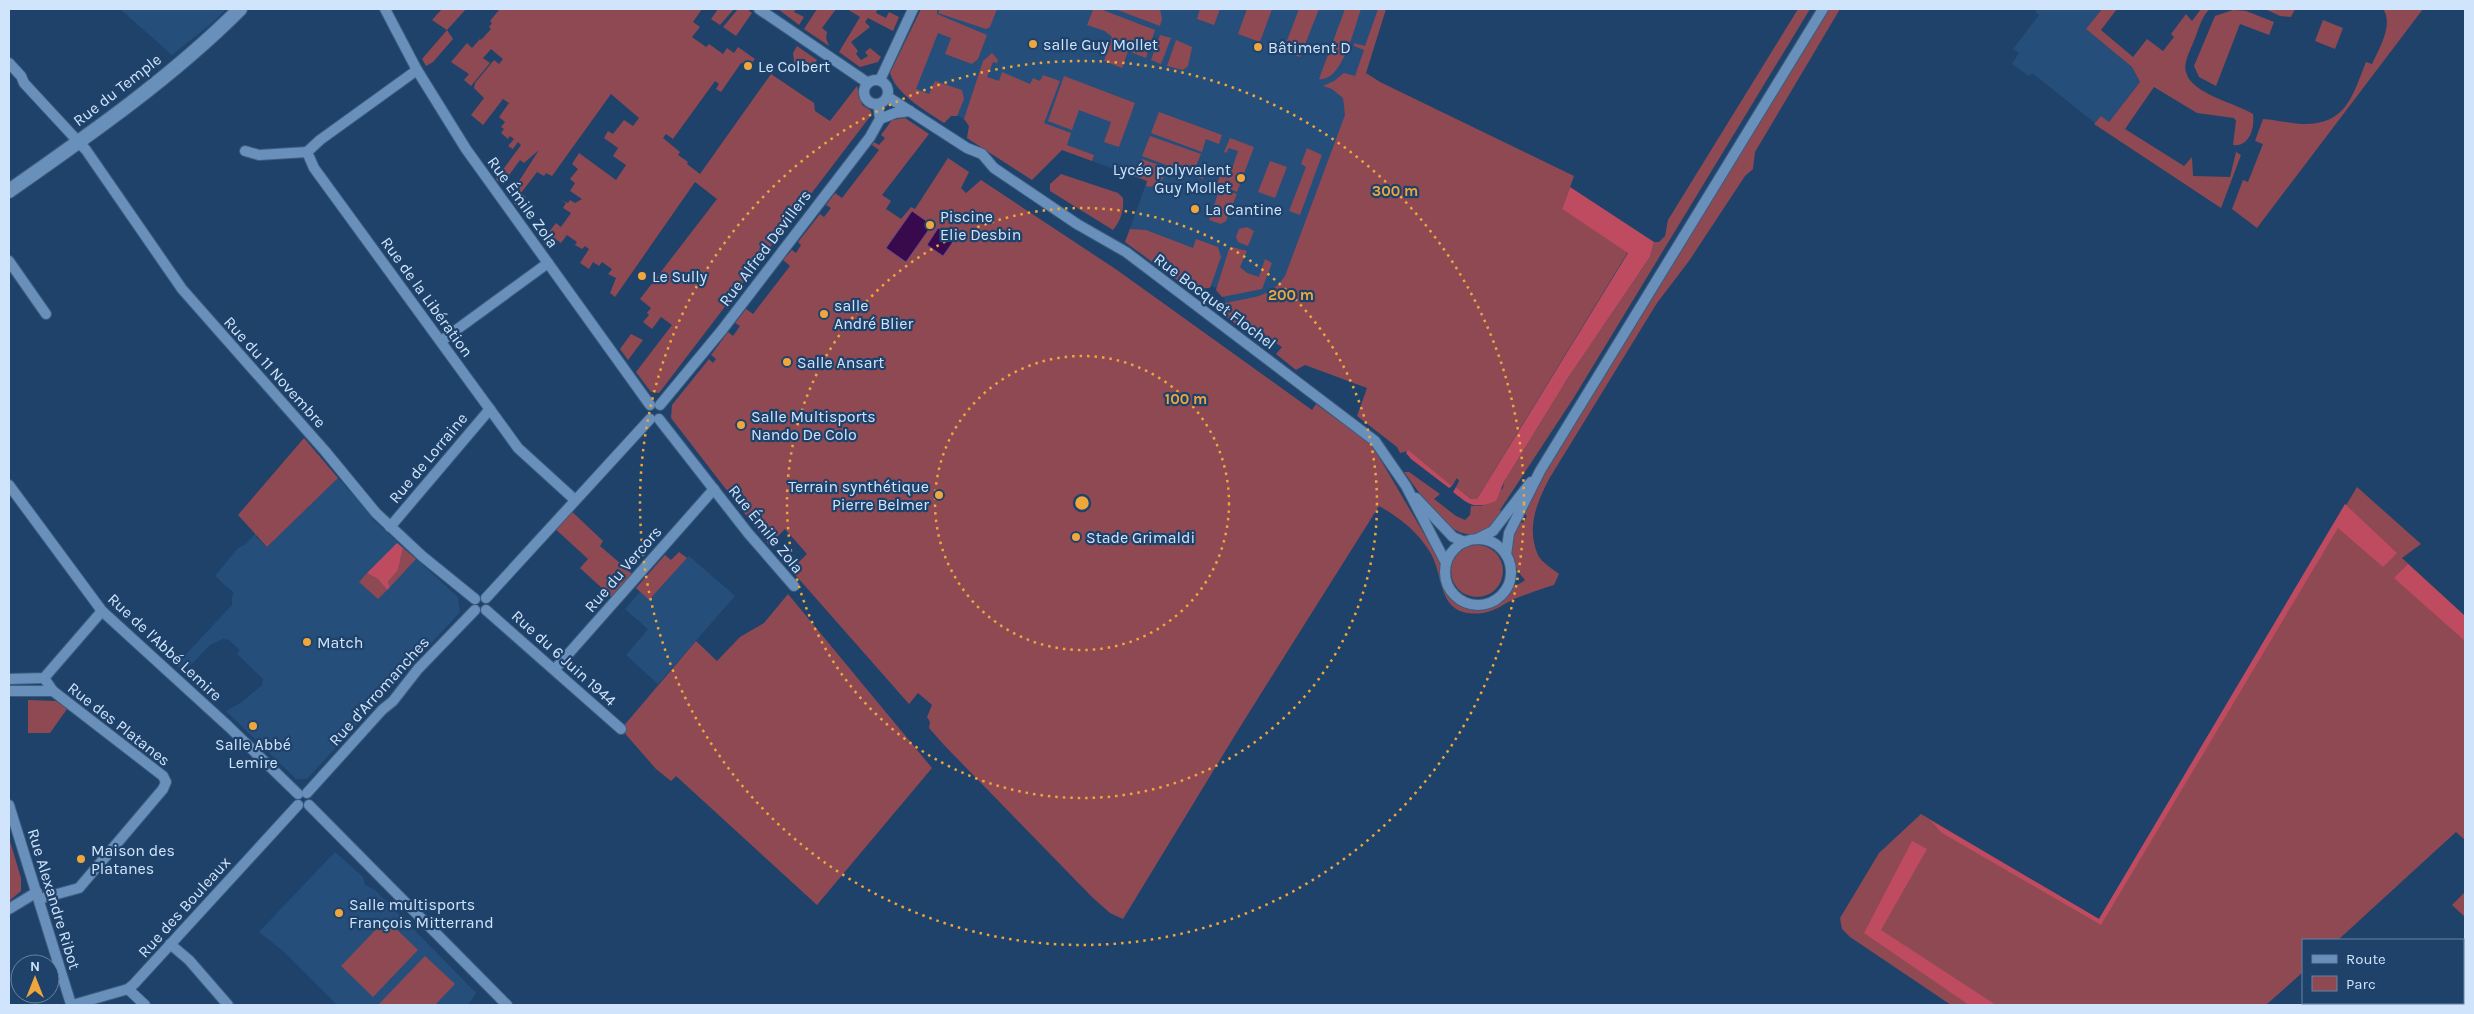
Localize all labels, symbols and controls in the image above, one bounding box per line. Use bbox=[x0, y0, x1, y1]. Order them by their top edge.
place label: salle Guy Mollet bbox=[1043, 35, 1158, 54]
marker: salle Guy Mollet bbox=[1027, 38, 1039, 50]
place label: Bâtiment D bbox=[1268, 38, 1351, 57]
marker: Bâtiment D bbox=[1252, 41, 1264, 53]
street label: Rue du Temple bbox=[69, 50, 165, 130]
place label: Le Colbert bbox=[758, 57, 830, 76]
marker: Le Colbert bbox=[742, 60, 754, 72]
street label: Rue Émile Zola bbox=[484, 153, 562, 251]
place label: Lycée polyvalent Guy Mollet bbox=[1113, 160, 1231, 197]
marker: Lycée polyvalent Guy Mollet bbox=[1235, 172, 1247, 184]
text: 300 m bbox=[1372, 182, 1418, 200]
street label: Rue Alfred Devillers bbox=[715, 186, 815, 310]
place label: La Cantine bbox=[1205, 200, 1282, 219]
marker: La Cantine bbox=[1189, 203, 1201, 215]
place label: Piscine Elie Desbin bbox=[940, 207, 1021, 244]
marker: Piscine Elie Desbin bbox=[924, 219, 936, 231]
street label: Rue de la Libération bbox=[377, 233, 477, 361]
street label: Rue Bocquet Flochel bbox=[1150, 249, 1280, 353]
place label: Le Sully bbox=[652, 267, 708, 286]
marker: Le Sully bbox=[636, 270, 648, 282]
text: 200 m bbox=[1268, 286, 1314, 304]
place label: salle André Blier bbox=[834, 296, 914, 333]
marker: salle André Blier bbox=[818, 308, 830, 320]
street label: Rue du 11 Novembre bbox=[220, 312, 330, 432]
place label: Salle Ansart bbox=[797, 353, 884, 372]
marker: Salle Ansart bbox=[781, 356, 793, 368]
text: 100 m bbox=[1165, 390, 1207, 408]
place label: Salle Multisports Nando De Colo bbox=[751, 407, 876, 444]
street label: Rue de Lorraine bbox=[385, 409, 471, 507]
marker: Salle Multisports Nando De Colo bbox=[735, 419, 747, 431]
place label: Terrain synthétique Pierre Belmer bbox=[788, 477, 929, 514]
street label: Rue Émile Zola bbox=[725, 481, 807, 577]
marker: Terrain synthétique Pierre Belmer bbox=[933, 489, 945, 501]
centre of rings bbox=[1073, 494, 1091, 512]
street label: Rue du Vercors bbox=[580, 522, 666, 616]
place label: Stade Grimaldi bbox=[1086, 528, 1195, 547]
marker: Stade Grimaldi bbox=[1070, 531, 1082, 543]
street label: Rue de l'Abbé Lemire bbox=[104, 589, 226, 705]
street label: Rue du 6 Juin 1944 bbox=[508, 606, 620, 710]
street label: Rue d'Arromanches bbox=[325, 632, 433, 750]
place label: Match bbox=[317, 633, 363, 652]
marker: Match bbox=[301, 636, 313, 648]
street label: Rue des Platanes bbox=[64, 678, 174, 770]
marker: Salle Abbé Lemire bbox=[247, 720, 259, 732]
place label: Salle Abbé Lemire bbox=[215, 735, 291, 772]
street label: Rue Alexandre Ribot bbox=[24, 826, 84, 972]
place label: Maison des Platanes bbox=[91, 841, 175, 878]
marker: Maison des Platanes bbox=[75, 853, 87, 865]
street label: Rue des Bouleaux bbox=[134, 853, 234, 961]
place label: Salle multisports François Mitterrand bbox=[349, 895, 494, 932]
marker: Salle multisports François Mitterrand bbox=[333, 907, 345, 919]
legend bbox=[2302, 939, 2464, 1004]
text: Route bbox=[2346, 950, 2386, 968]
north arrow bbox=[10, 954, 60, 1004]
text: N bbox=[30, 958, 40, 975]
text: Parc bbox=[2346, 975, 2376, 993]

